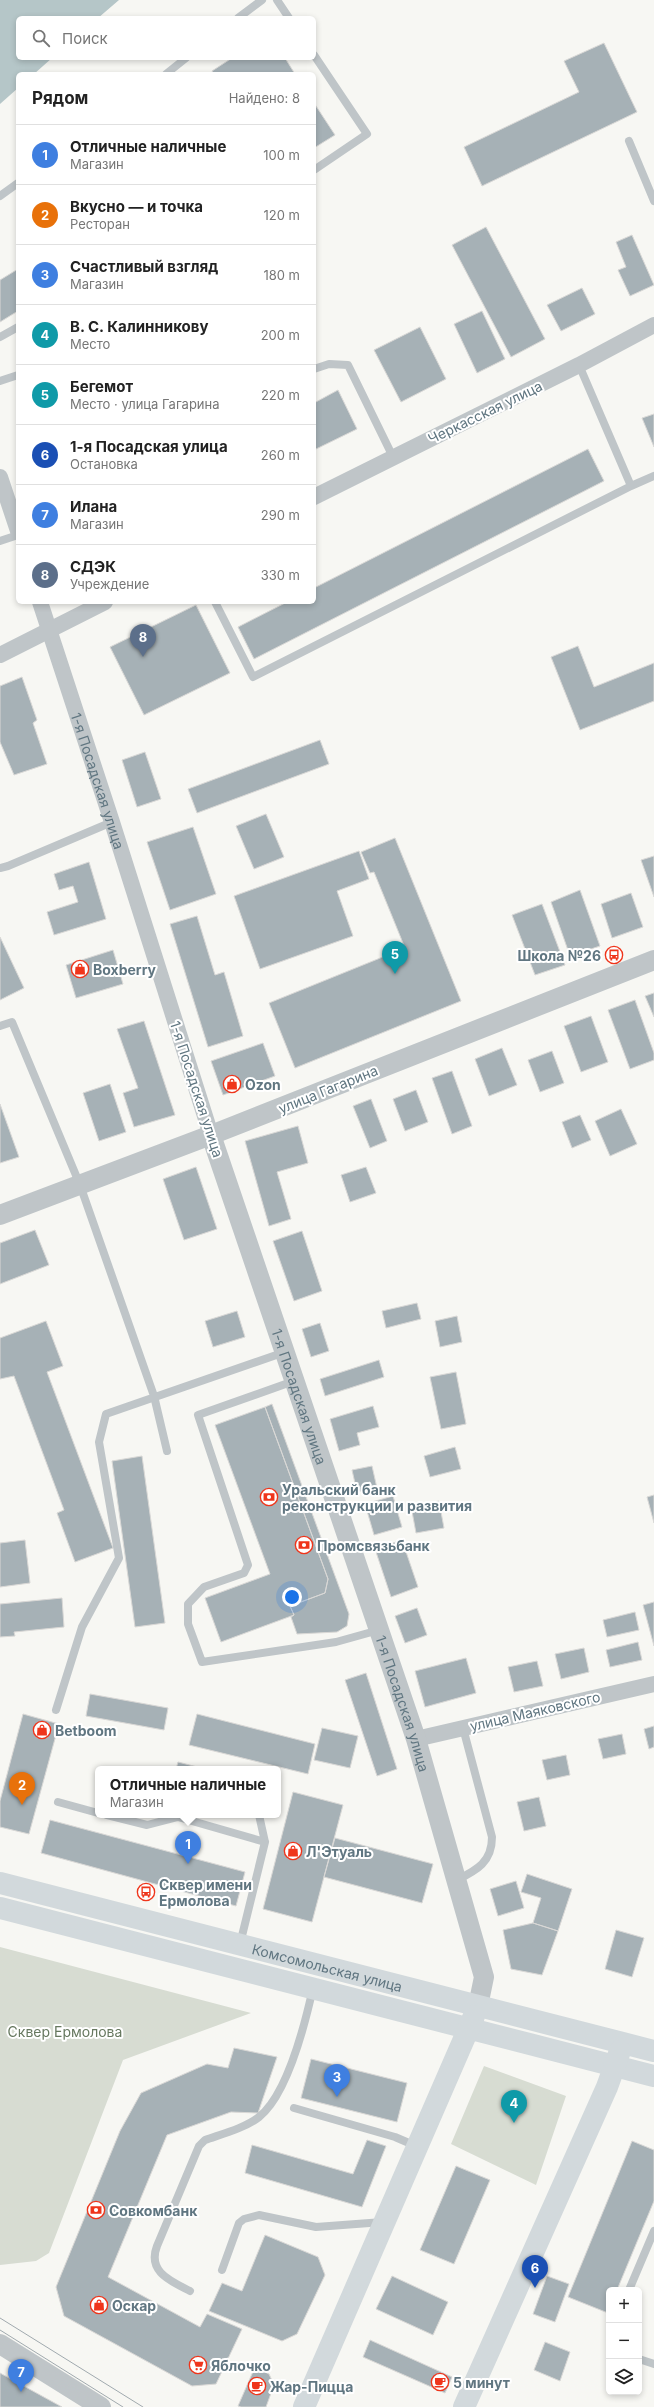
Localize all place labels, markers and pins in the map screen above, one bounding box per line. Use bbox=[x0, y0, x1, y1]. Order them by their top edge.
pin: 8 bbox=[130, 624, 156, 657]
pin: 5 bbox=[382, 941, 408, 974]
bus stop icon: Школа №26 bbox=[604, 945, 624, 965]
place label: Школа №26 bbox=[517, 947, 601, 964]
shop icon: Boxberry bbox=[70, 959, 90, 979]
place label: Boxberry bbox=[93, 961, 157, 978]
shop icon: Ozon bbox=[222, 1074, 242, 1094]
place label: Ozon bbox=[245, 1076, 281, 1093]
place label: Уральский банк реконструкции и развития bbox=[282, 1481, 472, 1514]
bank icon: Уральский банк реконструкции и развития bbox=[259, 1487, 279, 1507]
bank icon: Промсвязьбанк bbox=[294, 1535, 314, 1555]
place label: Промсвязьбанк bbox=[317, 1537, 431, 1554]
shop icon: Betboom bbox=[32, 1720, 52, 1740]
place label: Betboom bbox=[55, 1722, 117, 1739]
pin: 2 bbox=[9, 1772, 35, 1805]
pin: 1 bbox=[175, 1831, 201, 1864]
shop icon: Л'Этуаль bbox=[283, 1841, 303, 1861]
place label: Л'Этуаль bbox=[306, 1843, 372, 1860]
place label: Сквер имени Ермолова bbox=[159, 1876, 252, 1909]
bus stop icon: Сквер имени Ермолова bbox=[136, 1882, 156, 1902]
pin: 3 bbox=[324, 2064, 350, 2097]
pin: 4 bbox=[501, 2090, 527, 2123]
bank icon: Совкомбанк bbox=[86, 2200, 106, 2220]
place label: Совкомбанк bbox=[109, 2202, 198, 2219]
pin: 6 bbox=[522, 2255, 548, 2288]
shop icon: Оскар bbox=[89, 2295, 109, 2315]
place label: Оскар bbox=[112, 2297, 156, 2314]
supermarket icon: Яблочко bbox=[188, 2355, 208, 2375]
place label: Яблочко bbox=[211, 2357, 271, 2374]
pin: 7 bbox=[8, 2359, 34, 2392]
cafe icon: 5 минут bbox=[430, 2372, 450, 2392]
place label: 5 минут bbox=[453, 2374, 510, 2391]
cafe icon: Жар-Пицца bbox=[247, 2376, 267, 2396]
place label: Жар-Пицца bbox=[270, 2378, 353, 2395]

